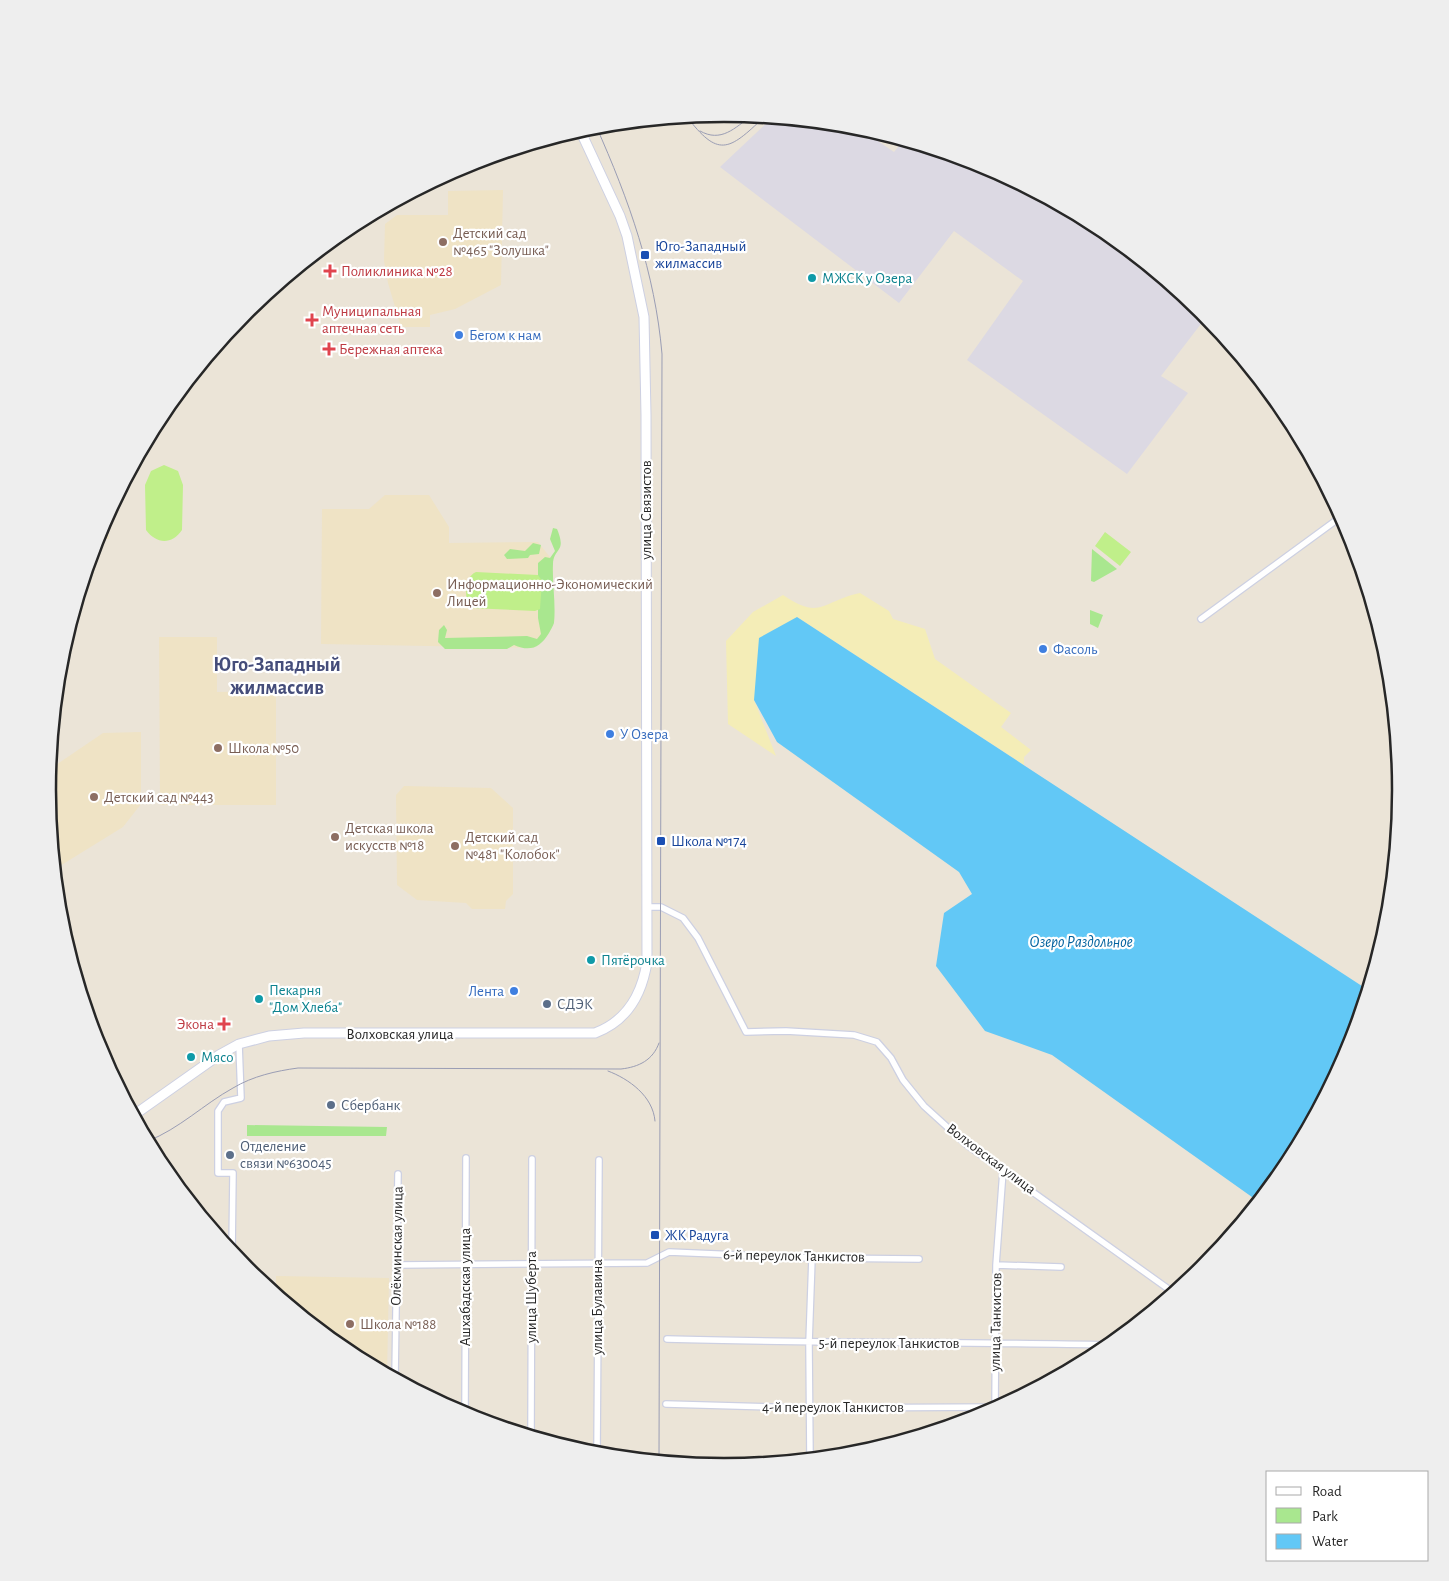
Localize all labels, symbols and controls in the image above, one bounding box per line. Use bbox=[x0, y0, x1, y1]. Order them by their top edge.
place label: Детский сад №465 "Золушка" bbox=[453, 226, 549, 258]
marker: Детский сад №465 "Золушка" bbox=[437, 236, 449, 248]
place label: Юго-Западный жилмассив bbox=[655, 239, 746, 271]
marker: Юго-Западный жилмассив bbox=[639, 249, 651, 261]
marker: Поликлиника №28 bbox=[323, 264, 337, 278]
place label: Поликлиника №28 bbox=[341, 264, 453, 279]
place label: МЖСК у Озера bbox=[822, 271, 912, 286]
marker: МЖСК у Озера bbox=[806, 272, 818, 284]
place label: Муниципальная аптечная сеть bbox=[322, 304, 421, 336]
marker: Муниципальная аптечная сеть bbox=[306, 314, 318, 326]
place label: Бегом к нам bbox=[469, 328, 542, 343]
marker: Бегом к нам bbox=[453, 329, 465, 341]
place label: Бережная аптека bbox=[339, 342, 443, 357]
marker: Бережная аптека bbox=[323, 343, 335, 355]
street label: улица Связистов bbox=[639, 460, 654, 561]
place label: Информационно-Экономический Лицей bbox=[447, 577, 653, 609]
marker: Информационно-Экономический Лицей bbox=[431, 587, 443, 599]
place label: Фасоль bbox=[1053, 642, 1098, 657]
marker: Фасоль bbox=[1037, 643, 1049, 655]
district label: Юго-Западный жилмассив bbox=[213, 655, 341, 698]
place label: У Озера bbox=[620, 727, 669, 742]
marker: У Озера bbox=[604, 728, 616, 740]
place label: Школа №50 bbox=[228, 741, 299, 756]
marker: Школа №50 bbox=[212, 742, 224, 754]
place label: Детский сад №443 bbox=[104, 790, 213, 805]
marker: Детский сад №443 bbox=[88, 791, 100, 803]
place label: Детская школа искусств №18 bbox=[345, 821, 434, 853]
place label: Детский сад №481 "Колобок" bbox=[465, 830, 560, 862]
marker: Детская школа искусств №18 bbox=[329, 831, 341, 843]
place label: Школа №174 bbox=[671, 834, 747, 849]
marker: Школа №174 bbox=[655, 835, 667, 847]
marker: Детский сад №481 "Колобок" bbox=[449, 840, 461, 852]
water label: Озеро Раздольное bbox=[1029, 934, 1133, 951]
place label: Пятёрочка bbox=[601, 953, 665, 968]
marker: Пятёрочка bbox=[585, 954, 597, 966]
place label: Пекарня "Дом Хлеба" bbox=[269, 983, 342, 1015]
place label: Лента bbox=[468, 984, 504, 999]
marker: Лента bbox=[508, 985, 520, 997]
marker: Пекарня "Дом Хлеба" bbox=[253, 993, 265, 1005]
place label: СДЭК bbox=[557, 997, 593, 1012]
marker: СДЭК bbox=[541, 998, 553, 1010]
place label: Экона bbox=[177, 1017, 214, 1032]
marker: Экона bbox=[218, 1018, 230, 1030]
street label: Волховская улица bbox=[346, 1027, 454, 1042]
place label: Мясо bbox=[201, 1050, 233, 1065]
marker: Мясо bbox=[185, 1051, 197, 1063]
place label: Сбербанк bbox=[341, 1098, 401, 1113]
marker: Сбербанк bbox=[325, 1099, 337, 1111]
street label: Волховская улица bbox=[944, 1121, 1038, 1197]
place label: Отделение связи №630045 bbox=[240, 1139, 332, 1171]
marker: Отделение связи №630045 bbox=[224, 1149, 236, 1161]
street label: Олёкминская улица bbox=[388, 1186, 406, 1306]
street label: Ашхабадская улица bbox=[458, 1228, 473, 1346]
place label: ЖК Радуга bbox=[665, 1228, 729, 1243]
marker: ЖК Радуга bbox=[649, 1229, 661, 1241]
street label: 6-й переулок Танкистов bbox=[723, 1247, 865, 1265]
street label: улица Шуберта bbox=[524, 1251, 539, 1344]
street label: улица Булавина bbox=[590, 1259, 605, 1356]
street label: улица Танкистов bbox=[988, 1272, 1004, 1373]
place label: Школа №188 bbox=[360, 1317, 436, 1332]
marker: Школа №188 bbox=[344, 1318, 356, 1330]
street label: 5-й переулок Танкистов bbox=[819, 1336, 959, 1351]
street label: 4-й переулок Танкистов bbox=[762, 1400, 904, 1415]
legend bbox=[1266, 1471, 1429, 1561]
text: Road bbox=[1312, 1484, 1342, 1499]
text: Park bbox=[1312, 1509, 1338, 1524]
text: Water bbox=[1312, 1534, 1348, 1549]

